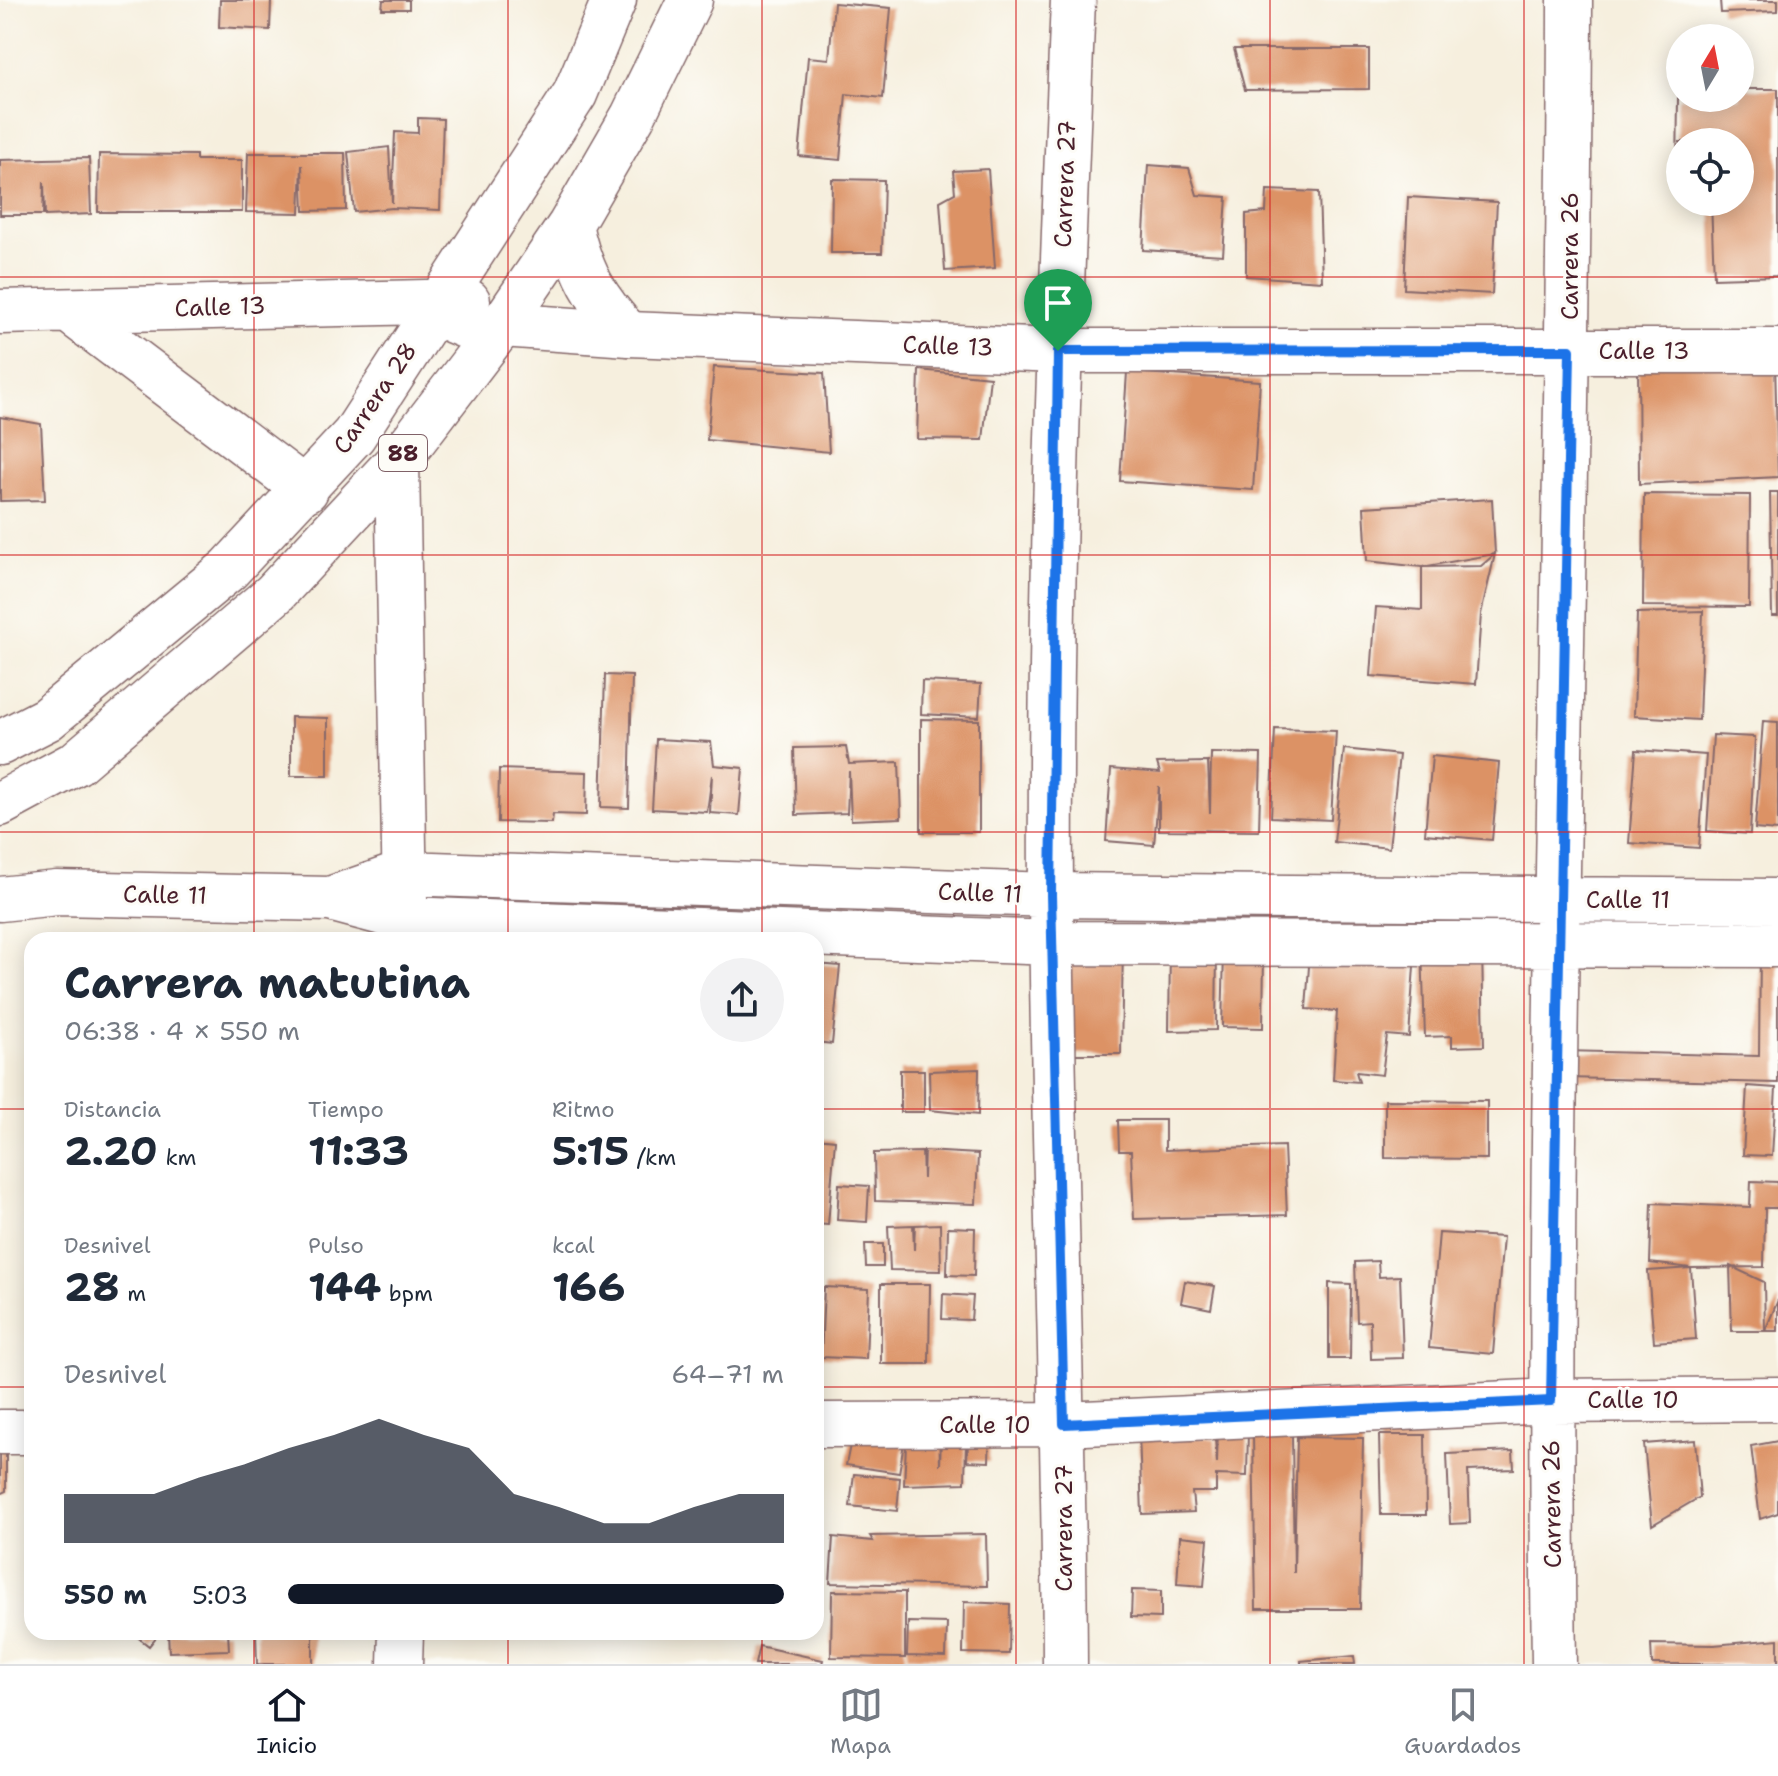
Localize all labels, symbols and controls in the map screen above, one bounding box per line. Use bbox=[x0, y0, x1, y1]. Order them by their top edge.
north arrow bbox=[1666, 24, 1754, 112]
map controls bbox=[1666, 24, 1754, 216]
street label: Carrera 27 bbox=[1047, 120, 1083, 248]
button: locate bbox=[1666, 128, 1754, 216]
street label: Carrera 26 bbox=[1554, 192, 1586, 320]
pin bbox=[1024, 269, 1092, 351]
icon: arrive bbox=[1036, 281, 1080, 325]
street label: Calle 13 bbox=[174, 289, 266, 325]
street label: Calle 13 bbox=[902, 328, 994, 364]
street label: Calle 13 bbox=[1599, 335, 1689, 367]
street label: Carrera 28 bbox=[326, 336, 424, 460]
road number: 88 bbox=[379, 435, 427, 471]
street label: Calle 11 bbox=[937, 876, 1023, 910]
street label: Calle 11 bbox=[123, 878, 207, 912]
street label: Calle 11 bbox=[1586, 884, 1670, 916]
text: Carrera matutina bbox=[64, 953, 470, 1012]
button: share bbox=[700, 958, 784, 1042]
text: 06:38 · 4 × 550 m bbox=[64, 1013, 300, 1048]
text: Distancia bbox=[64, 1095, 161, 1124]
text: Tiempo bbox=[308, 1095, 384, 1124]
text: Ritmo bbox=[552, 1095, 615, 1124]
text: 2.20 bbox=[64, 1124, 158, 1178]
text: 11:33 bbox=[308, 1124, 409, 1178]
text: 5:15 bbox=[552, 1124, 629, 1178]
text: km bbox=[158, 1143, 197, 1172]
text: /km bbox=[629, 1143, 676, 1172]
text: Desnivel bbox=[64, 1231, 151, 1260]
text: Pulso bbox=[308, 1231, 364, 1260]
text: kcal bbox=[552, 1231, 595, 1260]
text: 28 bbox=[64, 1260, 120, 1314]
text: 144 bbox=[308, 1260, 381, 1314]
text: 166 bbox=[552, 1260, 626, 1314]
text: m bbox=[120, 1279, 146, 1308]
text: bpm bbox=[381, 1279, 433, 1308]
text: Desnivel bbox=[64, 1356, 166, 1391]
text: 64–71 m bbox=[671, 1356, 784, 1391]
street label: Calle 10 bbox=[1587, 1384, 1679, 1416]
street label: Calle 10 bbox=[939, 1409, 1031, 1441]
street label: Carrera 26 bbox=[1535, 1440, 1569, 1568]
street label: Carrera 27 bbox=[1048, 1464, 1080, 1592]
text: 550 m bbox=[64, 1577, 147, 1612]
text: 5:03 bbox=[192, 1577, 248, 1612]
tab: Inicio bbox=[257, 1683, 317, 1760]
tab: Mapa bbox=[830, 1683, 891, 1760]
tab: Guardados bbox=[1404, 1683, 1521, 1760]

